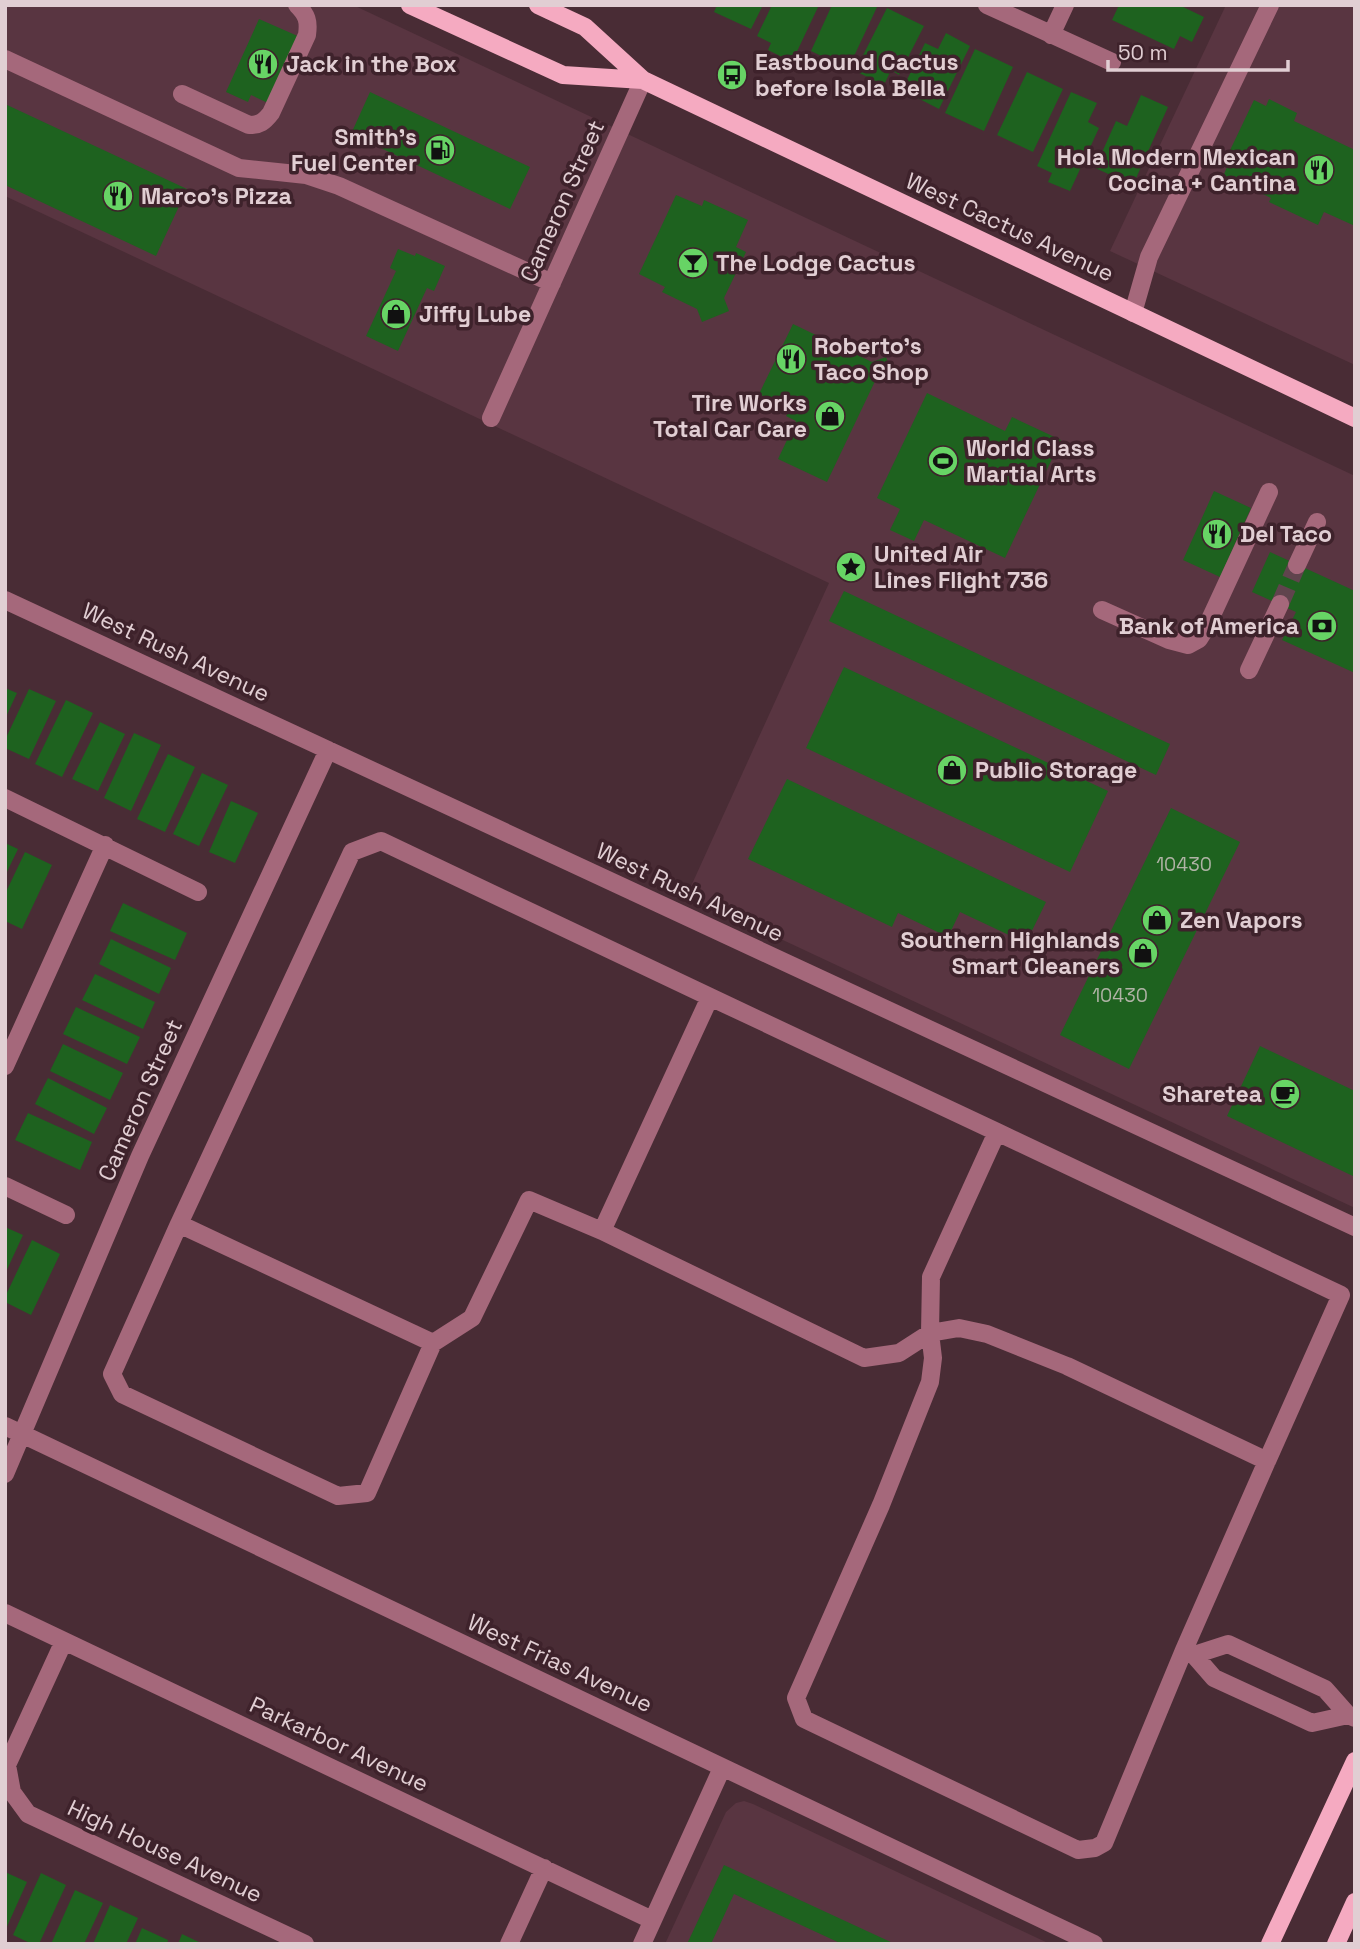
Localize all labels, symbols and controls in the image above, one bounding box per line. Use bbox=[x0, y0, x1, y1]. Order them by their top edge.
scale bar bbox=[1108, 28, 1288, 72]
text: 50 m bbox=[1118, 39, 1168, 66]
restaurant icon: Jack in the Box bbox=[246, 47, 280, 81]
place label: Eastbound Cactus before Isola Bella bbox=[755, 47, 959, 103]
place label: Jack in the Box bbox=[286, 49, 457, 79]
bus stop icon: Eastbound Cactus before Isola Bella bbox=[715, 58, 749, 92]
street label: Cameron Street bbox=[513, 115, 611, 287]
place label: Smith's Fuel Center bbox=[291, 122, 417, 178]
fuel station icon: Smith's Fuel Center bbox=[423, 133, 457, 167]
place label: Hola Modern Mexican Cocina + Cantina bbox=[1057, 142, 1296, 198]
restaurant icon: Hola Modern Mexican Cocina + Cantina bbox=[1302, 153, 1336, 187]
street label: West Cactus Avenue bbox=[901, 166, 1119, 288]
restaurant icon: Marco's Pizza bbox=[101, 179, 135, 213]
place label: Marco's Pizza bbox=[141, 181, 292, 211]
bar icon: The Lodge Cactus bbox=[676, 246, 710, 280]
place label: The Lodge Cactus bbox=[716, 248, 916, 278]
shop icon: Jiffy Lube bbox=[379, 297, 413, 331]
place label: Jiffy Lube bbox=[419, 299, 531, 329]
place label: Roberto's Taco Shop bbox=[814, 331, 929, 387]
restaurant icon: Roberto's Taco Shop bbox=[774, 342, 808, 376]
place label: Tire Works Total Car Care bbox=[653, 388, 807, 444]
shop icon: Tire Works Total Car Care bbox=[813, 399, 847, 433]
place label: World Class Martial Arts bbox=[966, 433, 1097, 489]
sports icon: World Class Martial Arts bbox=[926, 444, 960, 478]
restaurant icon: Del Taco bbox=[1200, 517, 1234, 551]
place label: Del Taco bbox=[1240, 519, 1332, 549]
place label: United Air Lines Flight 736 bbox=[874, 539, 1048, 595]
place icon: United Air Lines Flight 736 bbox=[834, 550, 868, 584]
street label: West Rush Avenue bbox=[77, 595, 275, 709]
bank icon: Bank of America bbox=[1305, 609, 1339, 643]
place label: Bank of America bbox=[1119, 611, 1299, 641]
shop icon: Public Storage bbox=[935, 753, 969, 787]
place label: Public Storage bbox=[975, 755, 1137, 785]
street label: West Rush Avenue bbox=[591, 835, 789, 949]
house number: 10430 bbox=[1156, 852, 1212, 877]
shop icon: Zen Vapors bbox=[1140, 903, 1174, 937]
place label: Zen Vapors bbox=[1180, 905, 1303, 935]
place label: Southern Highlands Smart Cleaners bbox=[900, 925, 1120, 981]
shop icon: Southern Highlands Smart Cleaners bbox=[1126, 936, 1160, 970]
house number: 10430 bbox=[1092, 983, 1148, 1008]
street label: Cameron Street bbox=[91, 1014, 189, 1186]
cafe icon: Sharetea bbox=[1268, 1077, 1302, 1111]
place label: Sharetea bbox=[1162, 1079, 1262, 1109]
street label: West Frias Avenue bbox=[463, 1607, 657, 1719]
street label: Parkarbor Avenue bbox=[245, 1689, 433, 1799]
street label: High House Avenue bbox=[63, 1793, 267, 1909]

